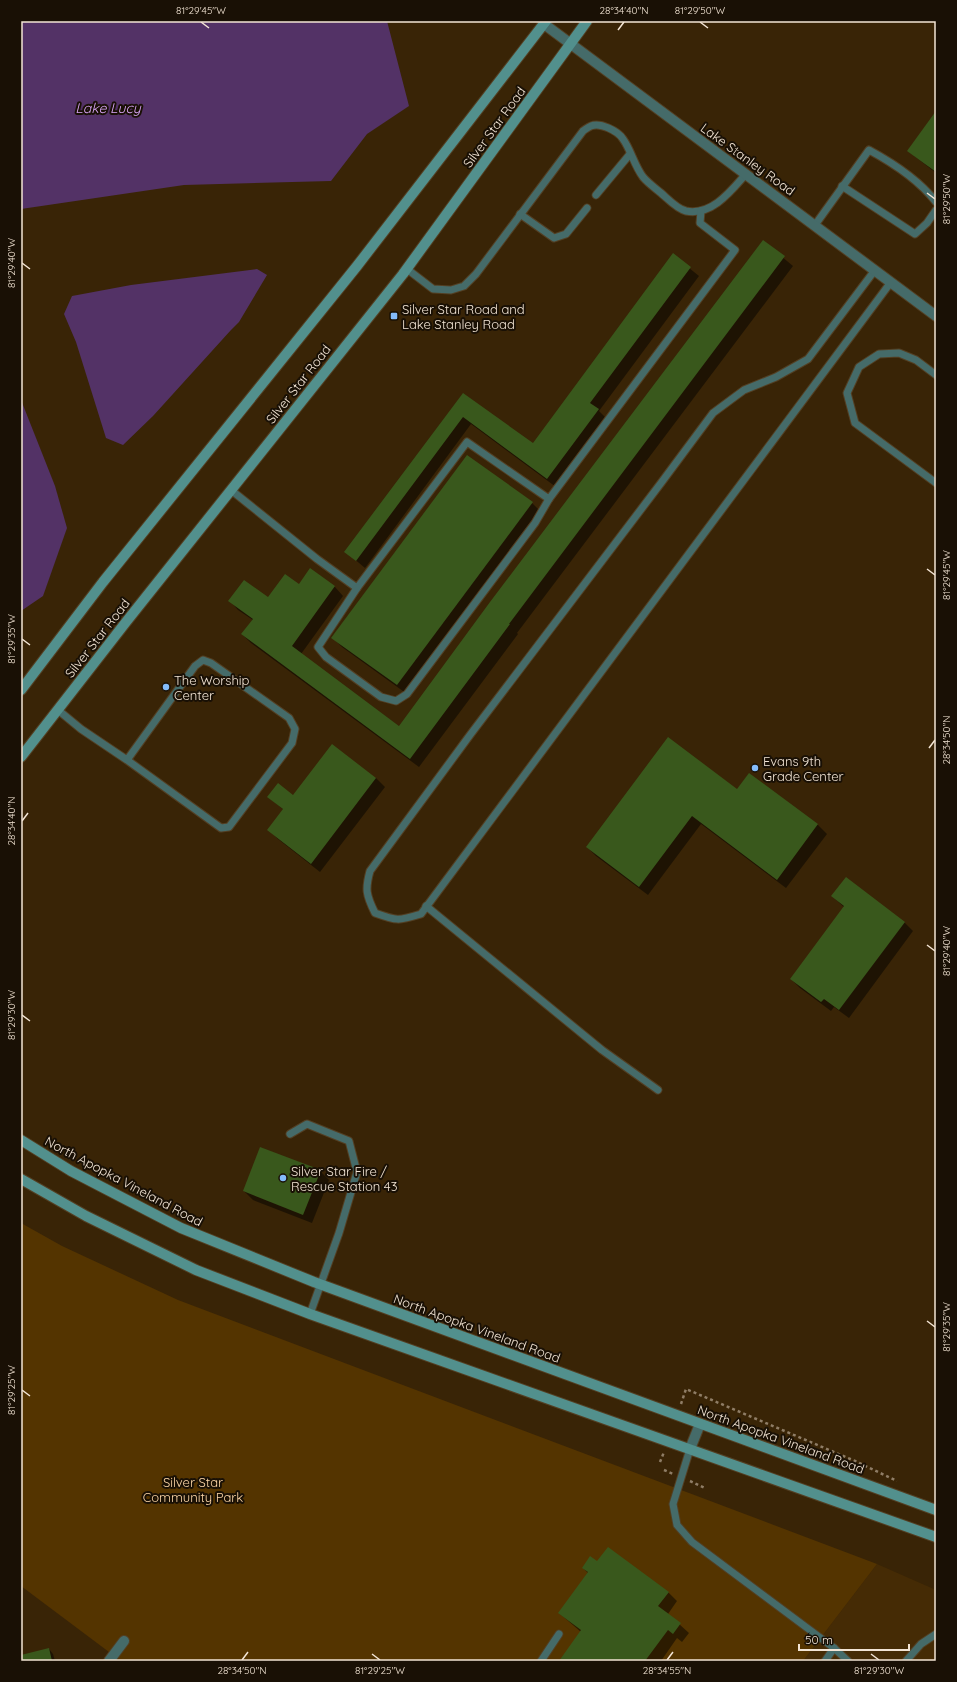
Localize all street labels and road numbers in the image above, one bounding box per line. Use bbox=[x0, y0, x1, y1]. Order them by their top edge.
street label: Silver Star Road bbox=[459, 84, 529, 170]
street label: Lake Stanley Road bbox=[698, 119, 798, 199]
street label: Silver Star Road bbox=[262, 341, 334, 427]
street label: Silver Star Road bbox=[61, 595, 133, 681]
street label: North Apopka Vineland Road bbox=[42, 1133, 206, 1229]
street label: North Apopka Vineland Road bbox=[391, 1290, 563, 1366]
street label: North Apopka Vineland Road bbox=[695, 1401, 867, 1477]

